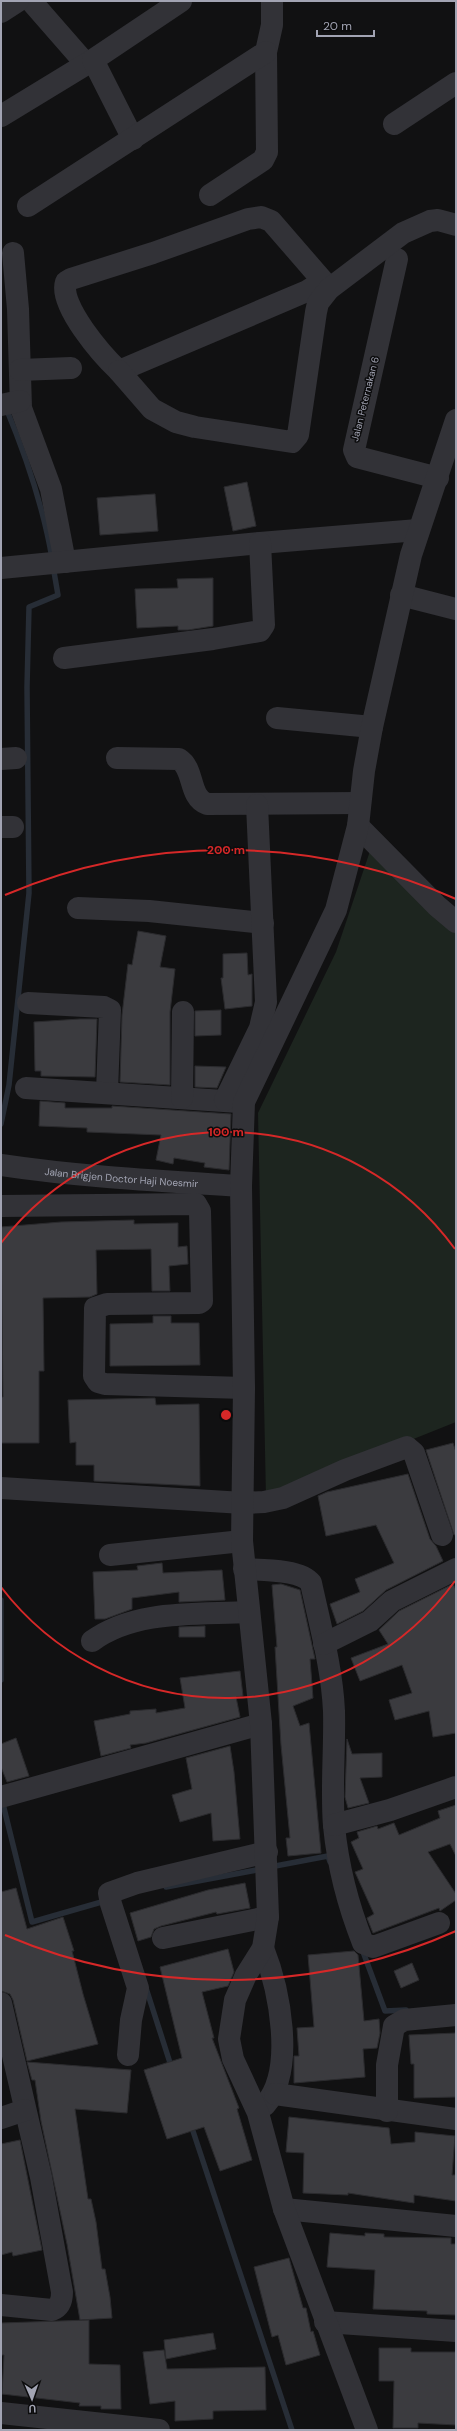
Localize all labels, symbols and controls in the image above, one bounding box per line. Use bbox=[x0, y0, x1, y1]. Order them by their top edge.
scale bar bbox=[317, 12, 374, 38]
text: 20 m bbox=[323, 18, 352, 34]
street label: Jalan Peternakan 6 bbox=[348, 355, 382, 443]
text: 200 m bbox=[207, 842, 245, 858]
text: 100 m bbox=[208, 1124, 244, 1140]
street label: Jalan Brigjen Doctor Haji Noesmir bbox=[44, 1164, 199, 1190]
centre of rings bbox=[219, 1408, 233, 1422]
north arrow bbox=[12, 2379, 52, 2419]
text: U bbox=[28, 2402, 36, 2416]

